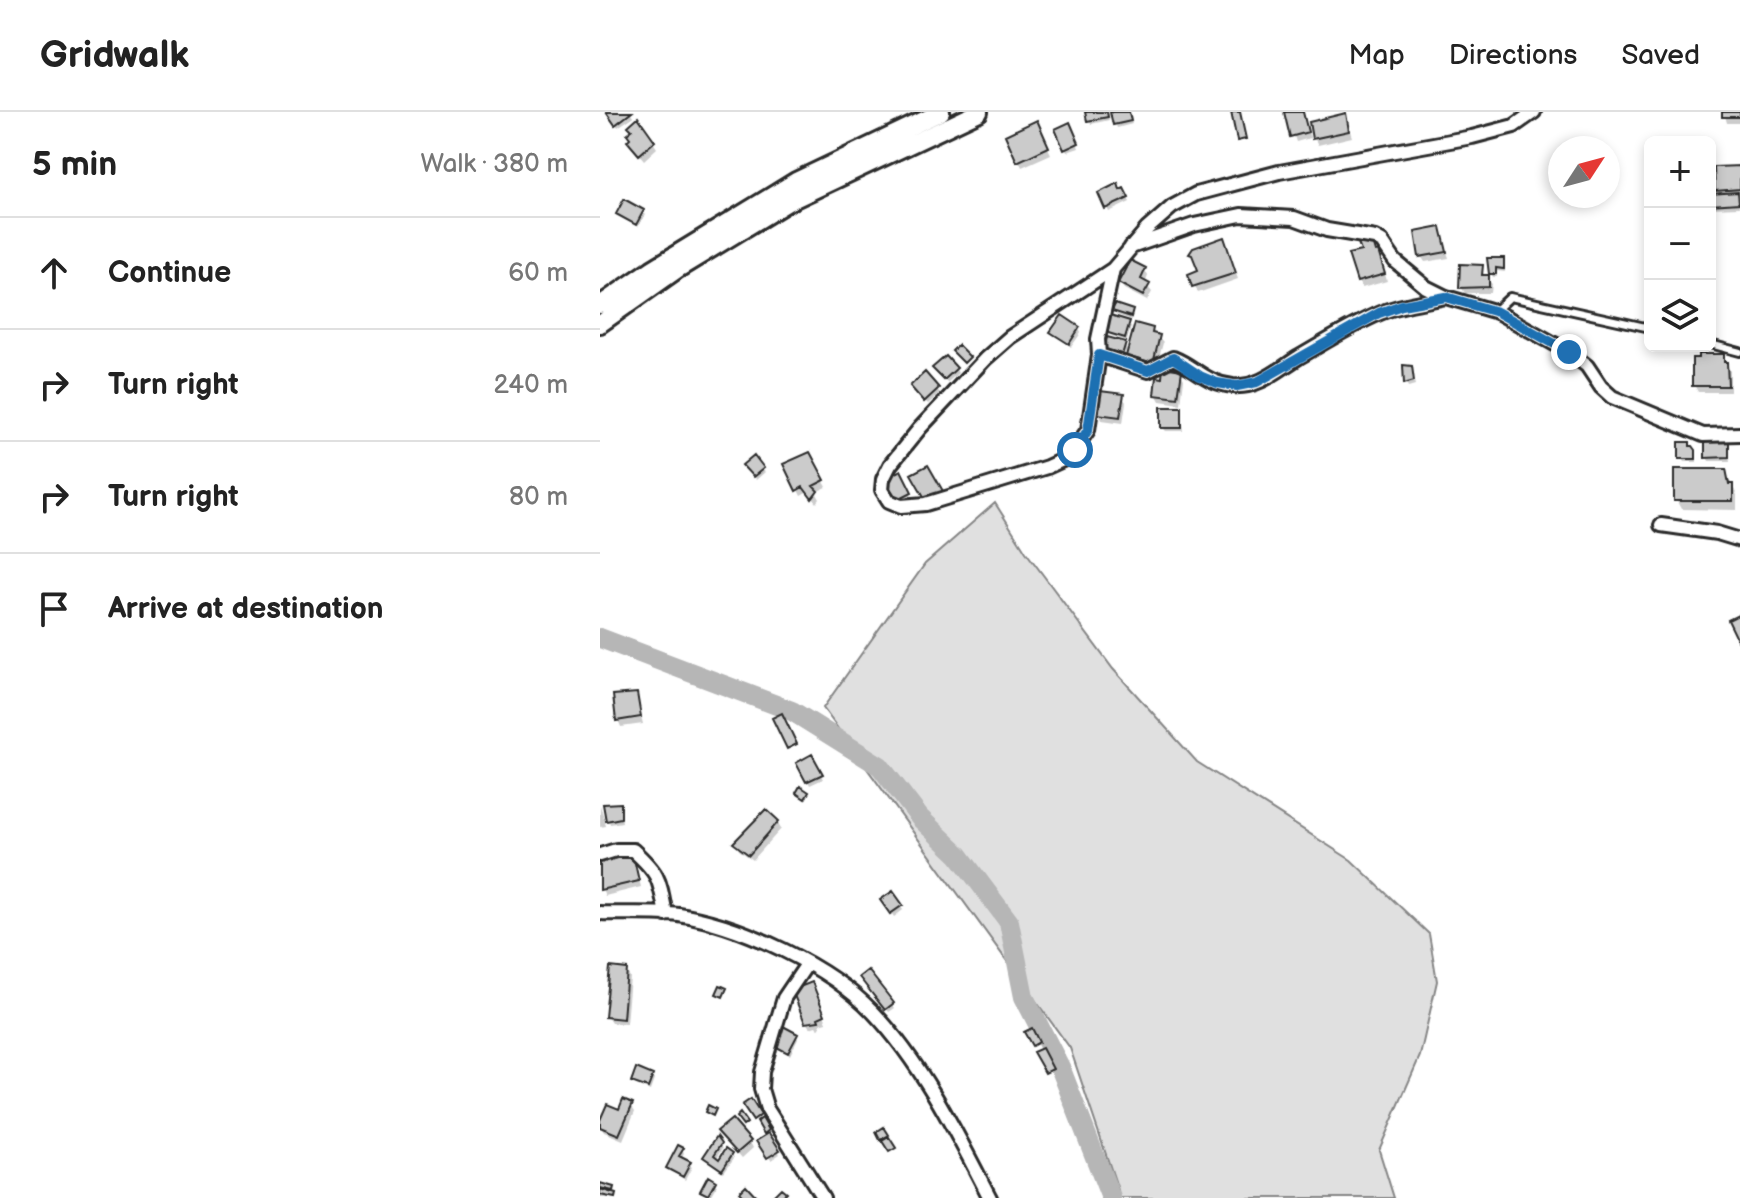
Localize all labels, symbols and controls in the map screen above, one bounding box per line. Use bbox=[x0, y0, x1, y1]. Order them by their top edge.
text: Gridwalk bbox=[40, 33, 189, 78]
text: Map bbox=[1348, 39, 1405, 72]
text: Directions bbox=[1449, 39, 1577, 72]
text: Saved bbox=[1621, 39, 1700, 72]
north arrow bbox=[1548, 136, 1620, 208]
map controls bbox=[1644, 136, 1716, 352]
button: + bbox=[1644, 136, 1716, 208]
text: 5 min bbox=[32, 144, 117, 185]
text: Walk · 380 m bbox=[421, 149, 568, 180]
button: − bbox=[1644, 208, 1716, 280]
icon: ahead bbox=[32, 251, 76, 295]
text: Continue bbox=[108, 255, 231, 291]
text: 60 m bbox=[508, 258, 568, 289]
button: layers bbox=[1644, 280, 1716, 352]
route end bbox=[1551, 334, 1587, 370]
icon: right bbox=[32, 363, 76, 407]
text: Turn right bbox=[108, 367, 239, 403]
text: 240 m bbox=[493, 370, 568, 401]
route start bbox=[1057, 432, 1093, 468]
icon: right bbox=[32, 475, 76, 519]
text: Turn right bbox=[108, 479, 239, 515]
text: 80 m bbox=[509, 482, 568, 513]
icon: arrive bbox=[32, 587, 76, 631]
text: Arrive at destination bbox=[108, 591, 384, 627]

